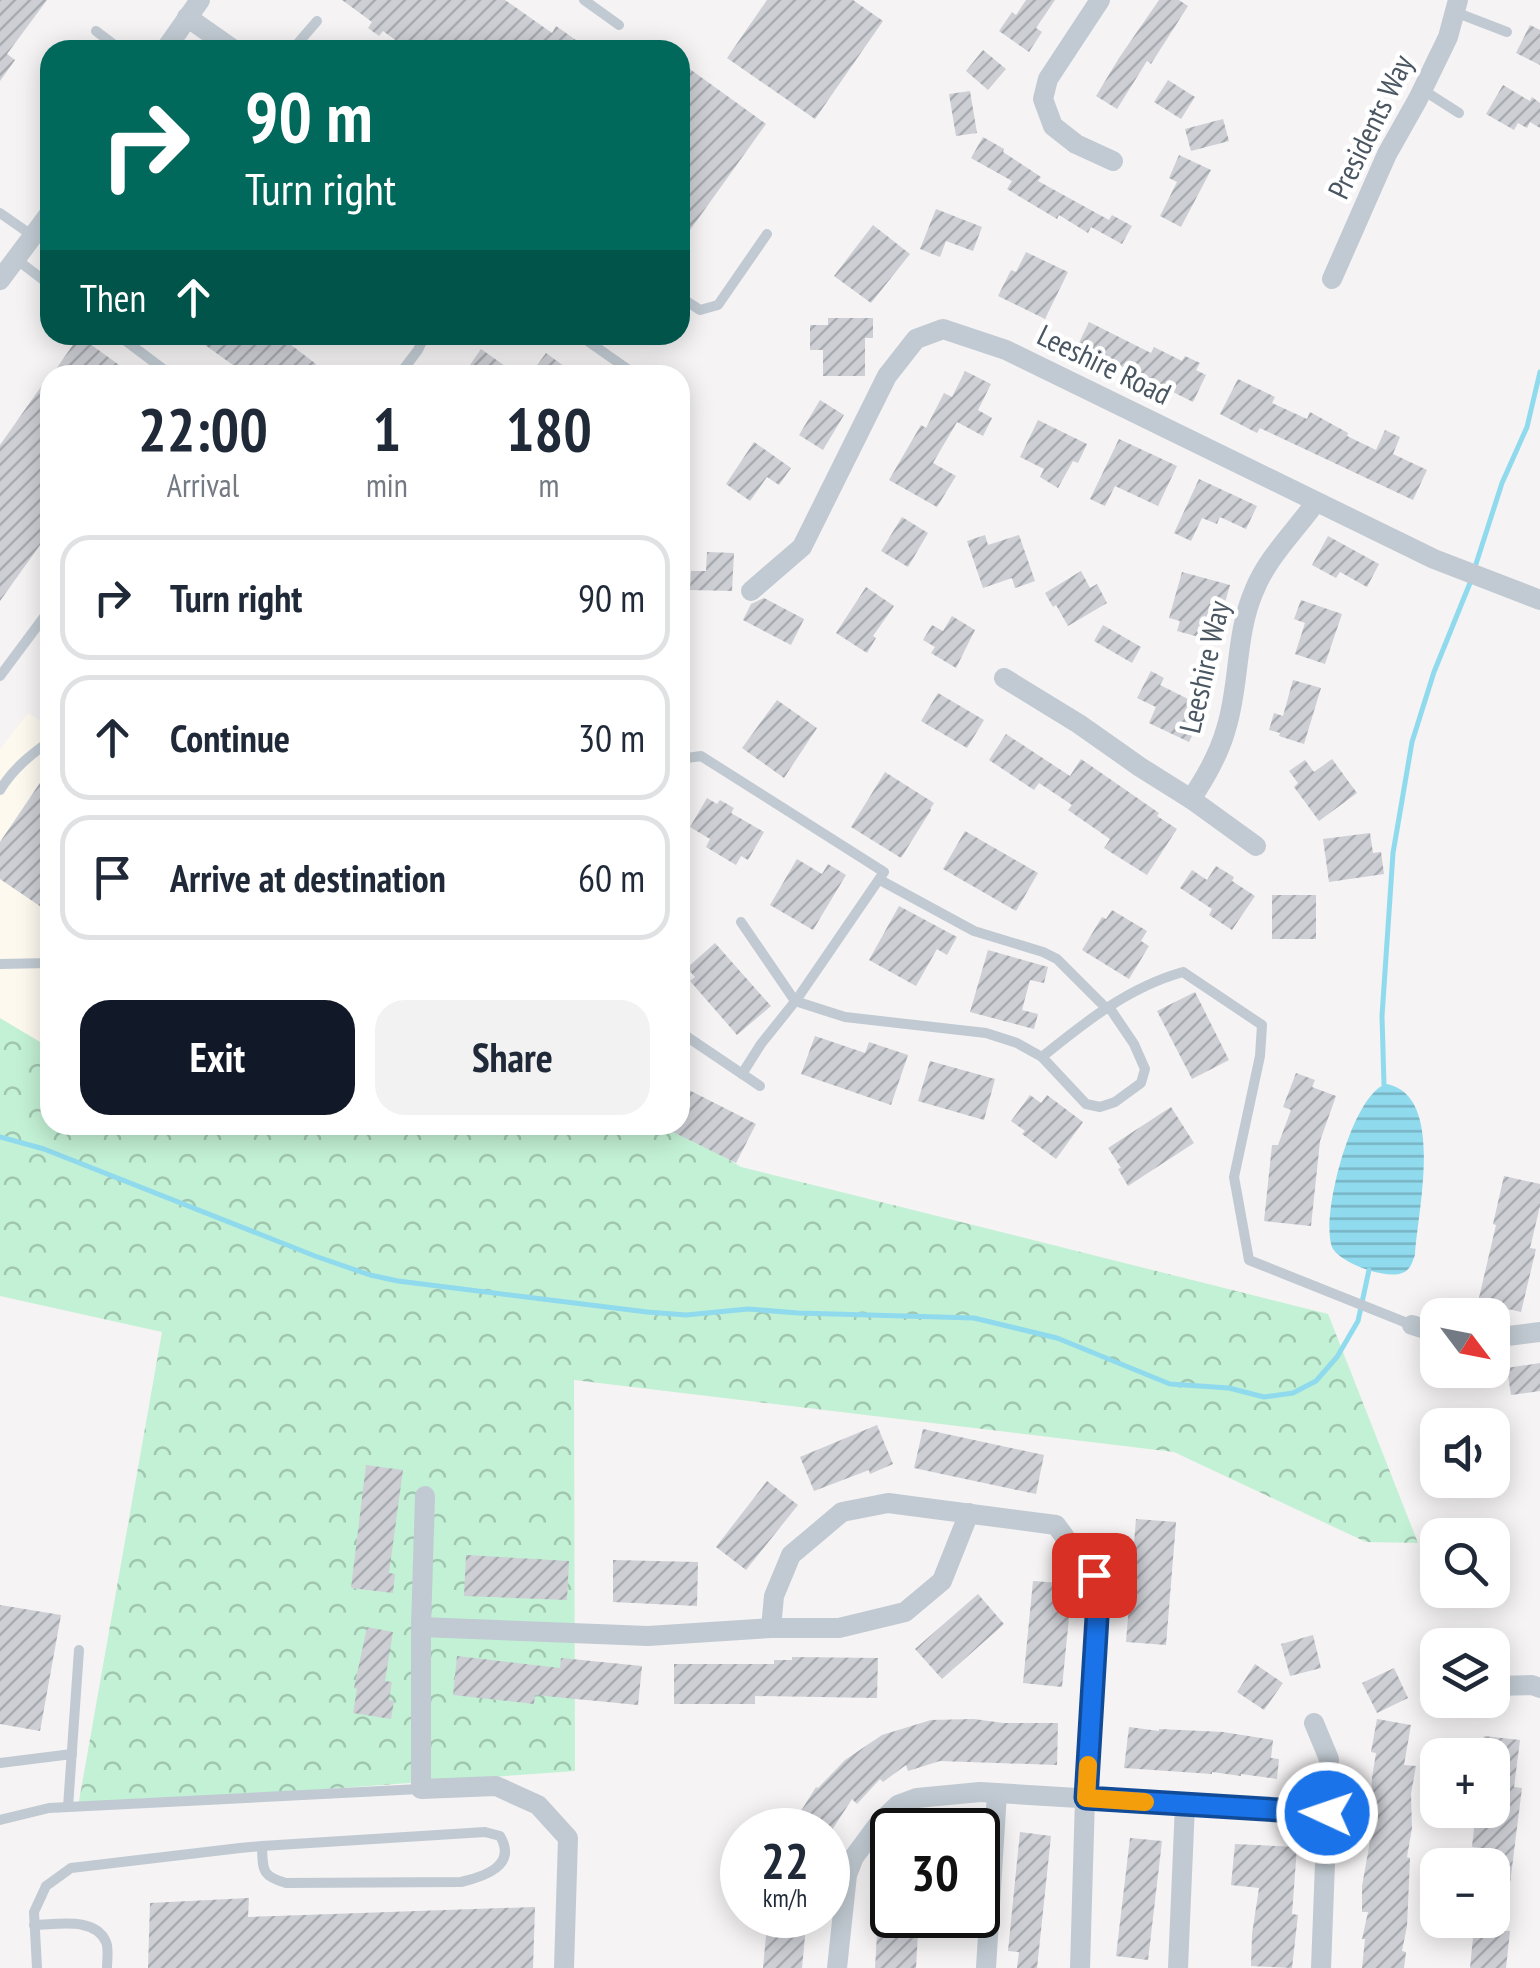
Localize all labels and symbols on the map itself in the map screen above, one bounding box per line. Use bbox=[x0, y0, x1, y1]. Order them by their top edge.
street label: Presidents Way bbox=[1318, 47, 1422, 205]
street label: Leeshire Road bbox=[1032, 315, 1178, 413]
street label: Leeshire Way bbox=[1169, 596, 1238, 737]
north arrow bbox=[1420, 1298, 1510, 1388]
pin bbox=[1052, 1533, 1137, 1618]
position arrow bbox=[1275, 1761, 1379, 1865]
speed limit sign: 30 bbox=[870, 1808, 1000, 1938]

